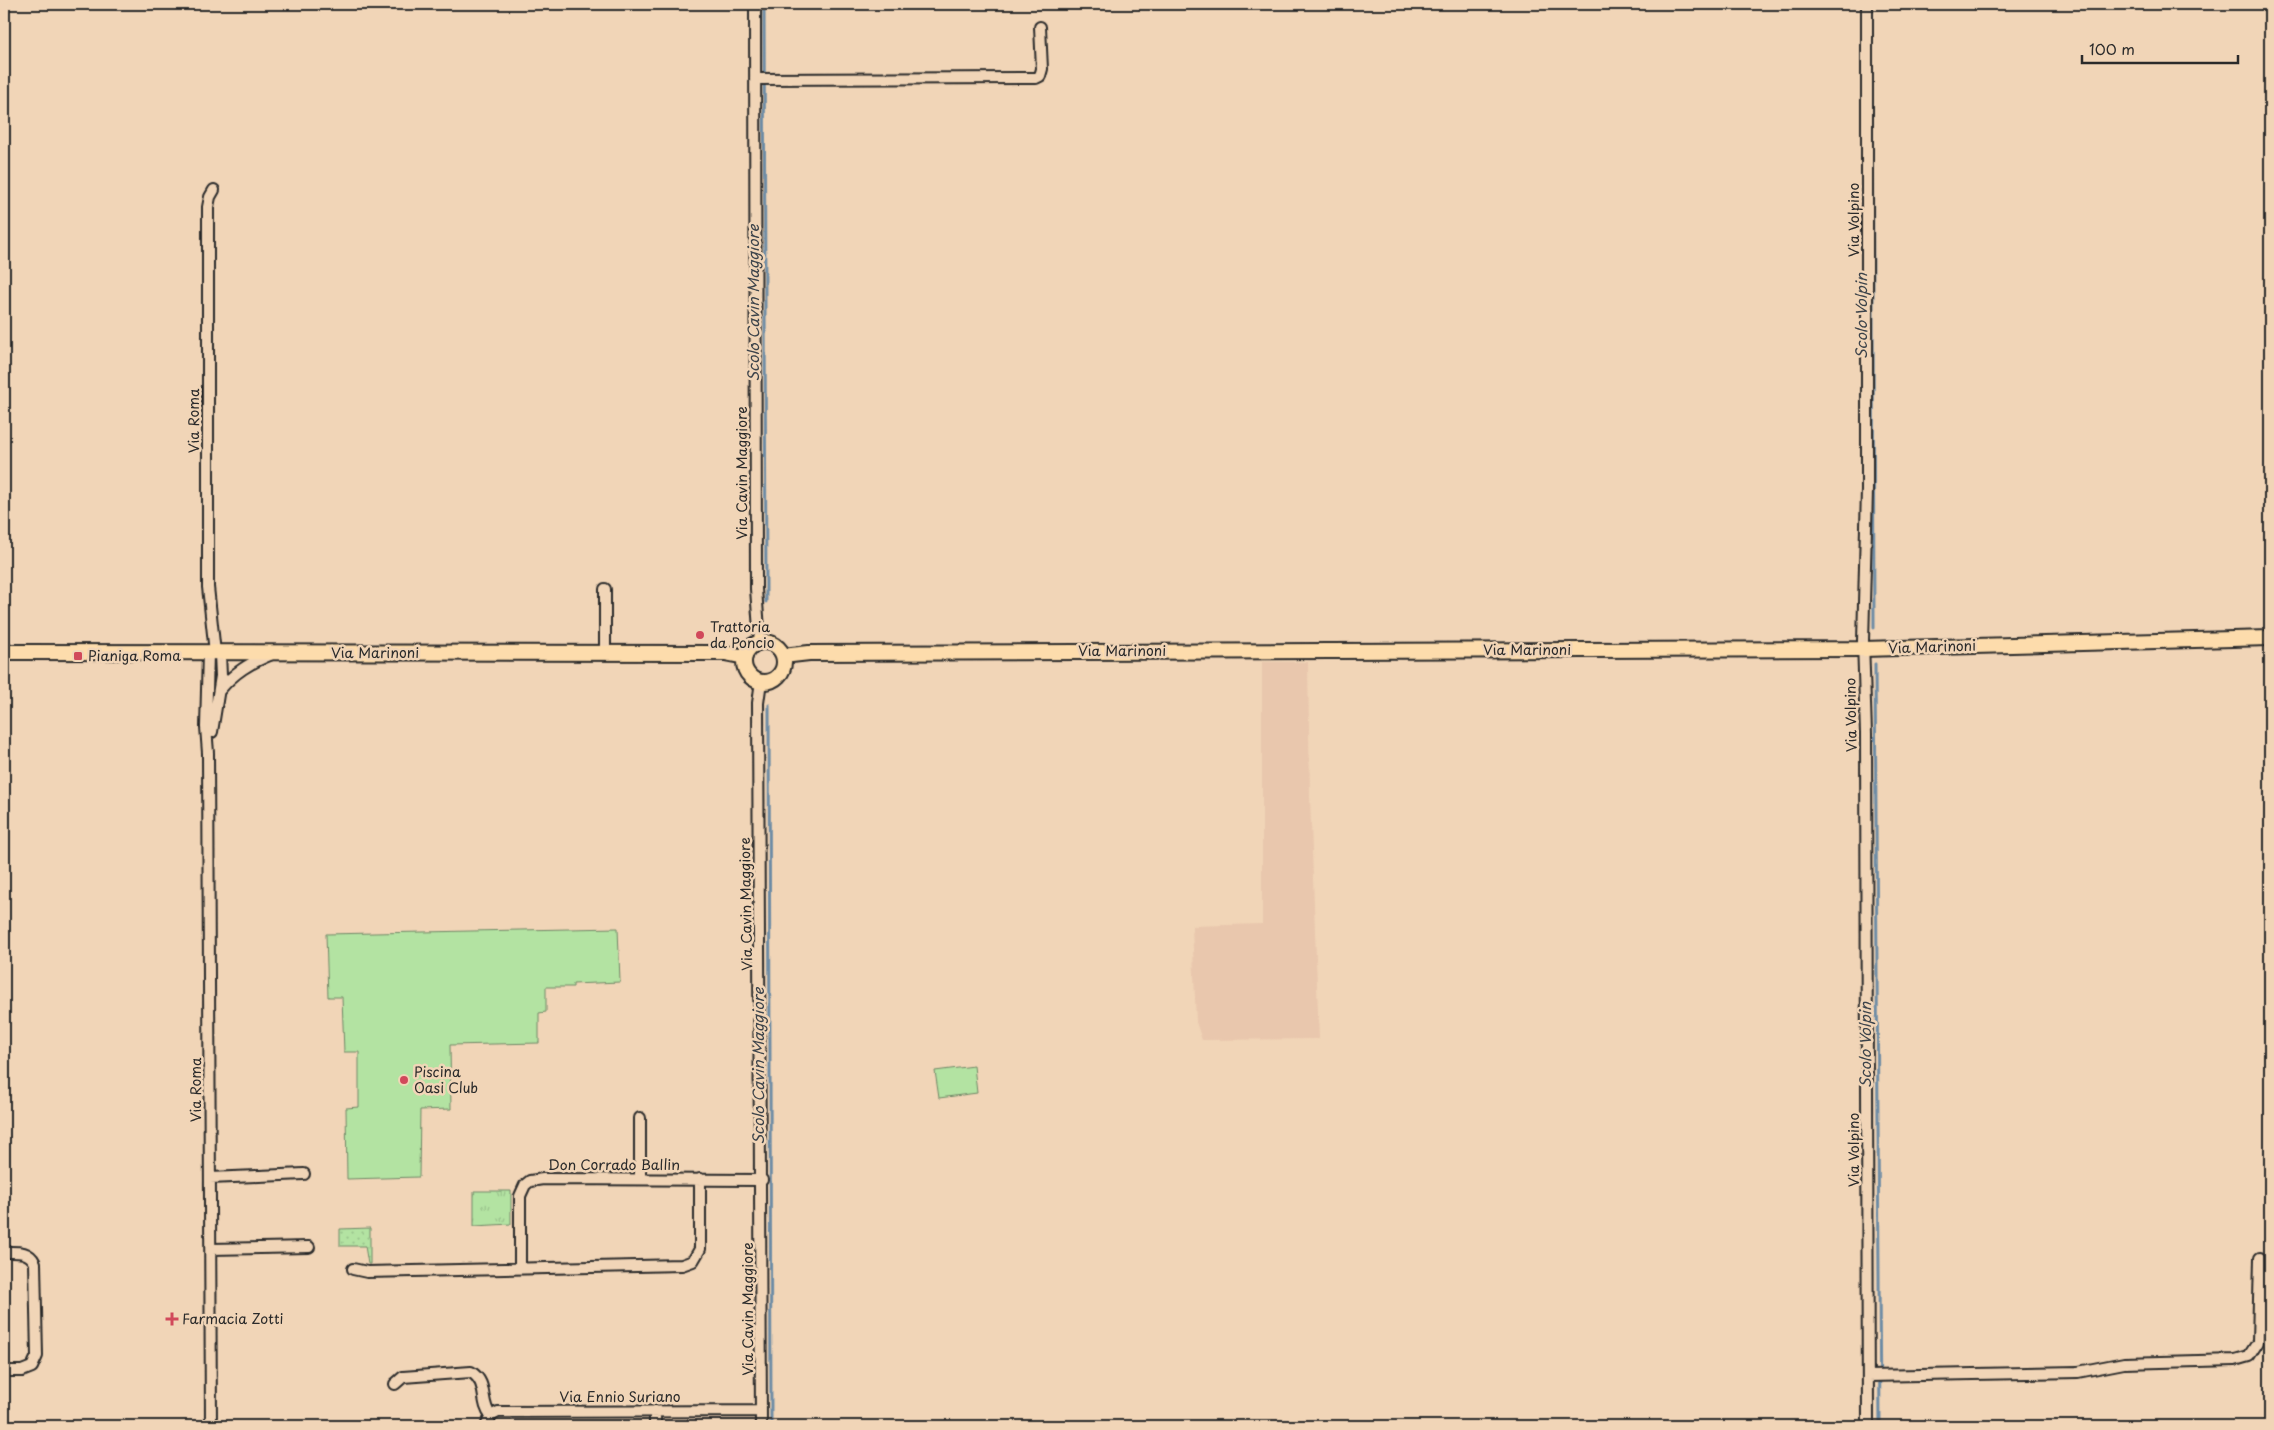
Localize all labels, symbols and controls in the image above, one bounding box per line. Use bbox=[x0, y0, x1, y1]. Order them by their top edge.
scale bar bbox=[2082, 32, 2238, 64]
text: 100 m bbox=[2089, 37, 2135, 60]
street label: Via Volpino bbox=[1843, 183, 1864, 257]
water label: Scolo Cavin Maggiore bbox=[741, 224, 764, 381]
water label: Scolo Volpin bbox=[1849, 272, 1872, 359]
street label: Via Roma bbox=[183, 388, 204, 453]
street label: Via Cavin Maggiore bbox=[731, 406, 752, 540]
place label: Trattoria da Poncio bbox=[710, 616, 775, 653]
marker: Trattoria da Poncio bbox=[694, 629, 706, 641]
street label: Via Marinoni bbox=[1888, 634, 1976, 659]
street label: Via Marinoni bbox=[1483, 639, 1571, 660]
street label: Via Marinoni bbox=[1078, 640, 1166, 661]
street label: Via Marinoni bbox=[331, 642, 419, 663]
place label: Pianiga Roma bbox=[88, 645, 181, 666]
marker: Pianiga Roma bbox=[72, 650, 84, 662]
street label: Via Volpino bbox=[1839, 677, 1862, 752]
street label: Via Cavin Maggiore bbox=[734, 837, 757, 971]
water label: Scolo Cavin Maggiore bbox=[746, 987, 769, 1144]
water label: Scolo Volpin bbox=[1853, 1001, 1876, 1088]
street label: Via Roma bbox=[185, 1057, 206, 1122]
place label: Piscina Oasi Club bbox=[414, 1061, 478, 1098]
marker: Piscina Oasi Club bbox=[398, 1074, 410, 1086]
street label: Via Volpino bbox=[1843, 1113, 1864, 1187]
street label: Don Corrado Ballin bbox=[548, 1154, 680, 1175]
street label: Via Cavin Maggiore bbox=[737, 1242, 758, 1376]
place label: Farmacia Zotti bbox=[182, 1308, 283, 1329]
marker: Farmacia Zotti bbox=[166, 1313, 178, 1325]
street label: Via Ennio Suriano bbox=[559, 1386, 681, 1407]

